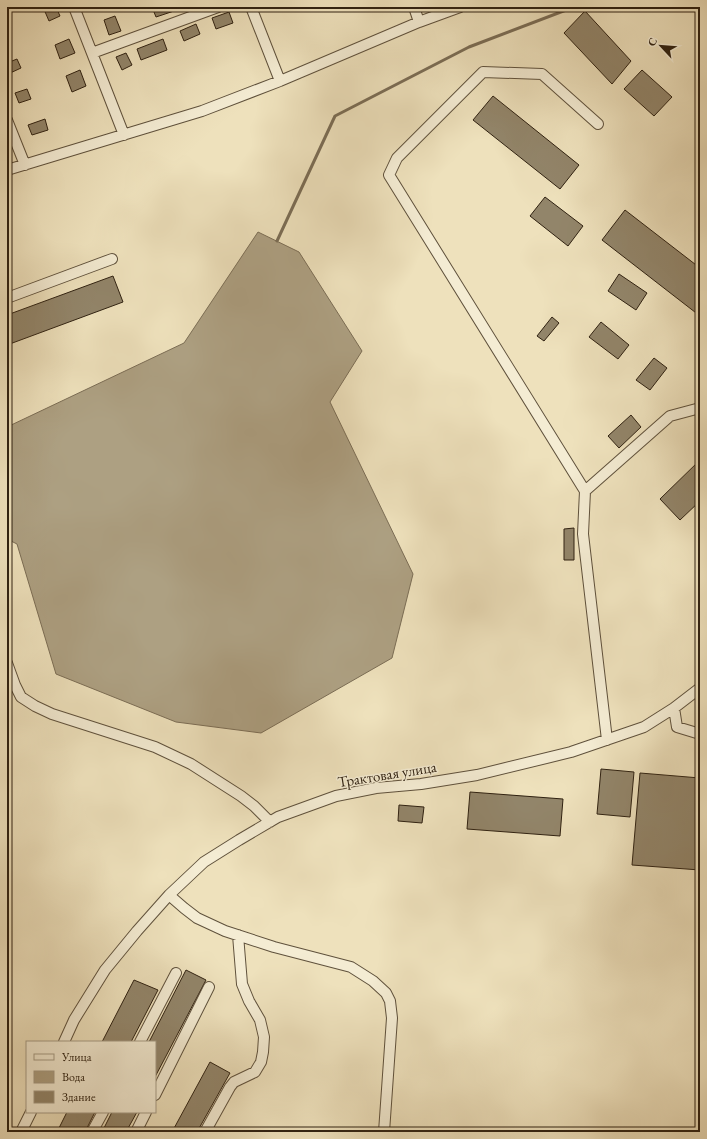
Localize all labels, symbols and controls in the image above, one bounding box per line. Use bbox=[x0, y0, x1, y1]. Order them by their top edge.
north arrow bbox=[641, 26, 681, 66]
text: С bbox=[644, 35, 660, 48]
street label: Трактовая улица bbox=[336, 757, 438, 791]
legend bbox=[26, 1041, 156, 1113]
text: Улица bbox=[61, 1049, 92, 1065]
text: Вода bbox=[62, 1069, 85, 1085]
text: Здание bbox=[62, 1089, 96, 1105]

